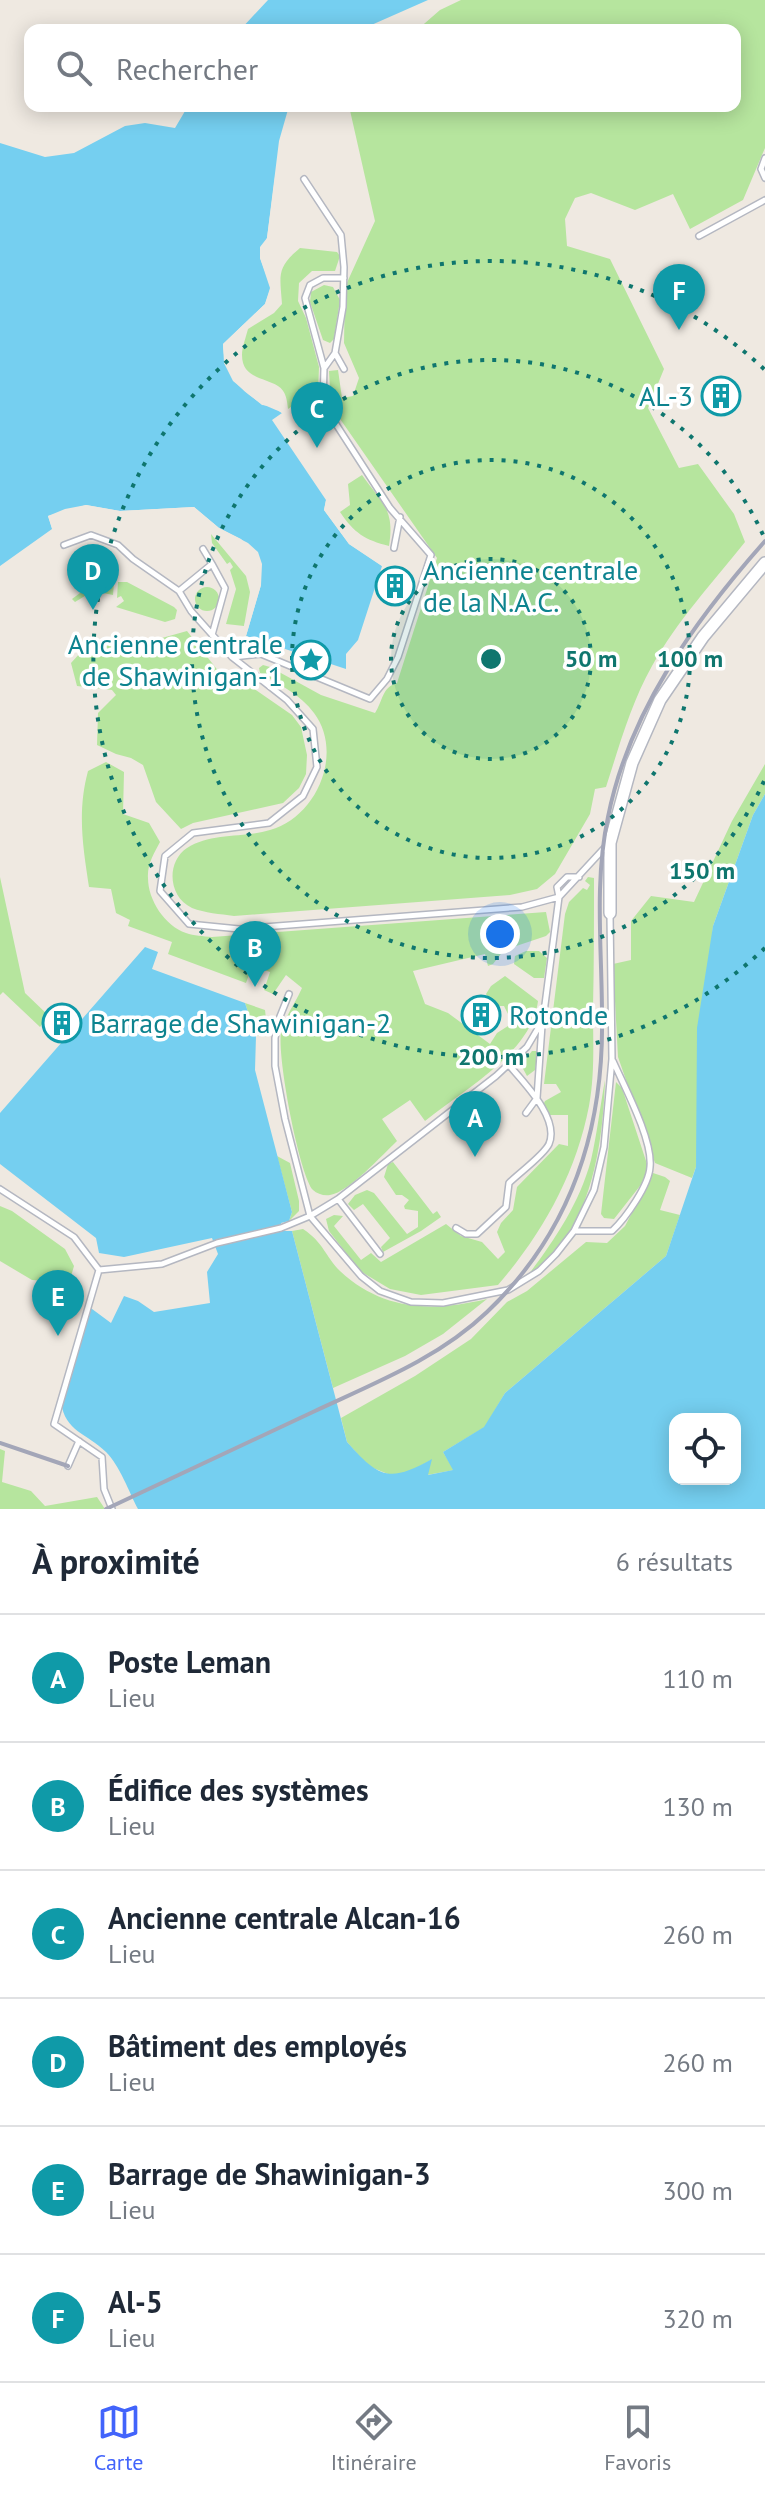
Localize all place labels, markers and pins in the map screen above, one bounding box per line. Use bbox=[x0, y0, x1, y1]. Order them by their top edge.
pin: F bbox=[653, 264, 705, 330]
building icon: AL-3 bbox=[700, 375, 742, 417]
place label: AL-3 bbox=[639, 377, 693, 414]
pin: C bbox=[291, 382, 343, 448]
pin: D bbox=[67, 544, 119, 610]
place label: Ancienne centrale de la N.A.C. bbox=[423, 551, 638, 620]
building icon: Ancienne centrale de la N.A.C. bbox=[374, 565, 416, 607]
place label: Ancienne centrale de Shawinigan-1 bbox=[68, 625, 283, 694]
place icon: Ancienne centrale de Shawinigan-1 bbox=[290, 639, 332, 681]
centre of rings bbox=[477, 645, 505, 673]
pin: B bbox=[229, 921, 281, 987]
building icon: Rotonde bbox=[460, 994, 502, 1036]
place label: Rotonde bbox=[509, 996, 608, 1033]
building icon: Barrage de Shawinigan-2 bbox=[41, 1002, 83, 1044]
place label: Barrage de Shawinigan-2 bbox=[90, 1004, 391, 1041]
pin: A bbox=[449, 1091, 501, 1157]
pin: E bbox=[32, 1270, 84, 1336]

